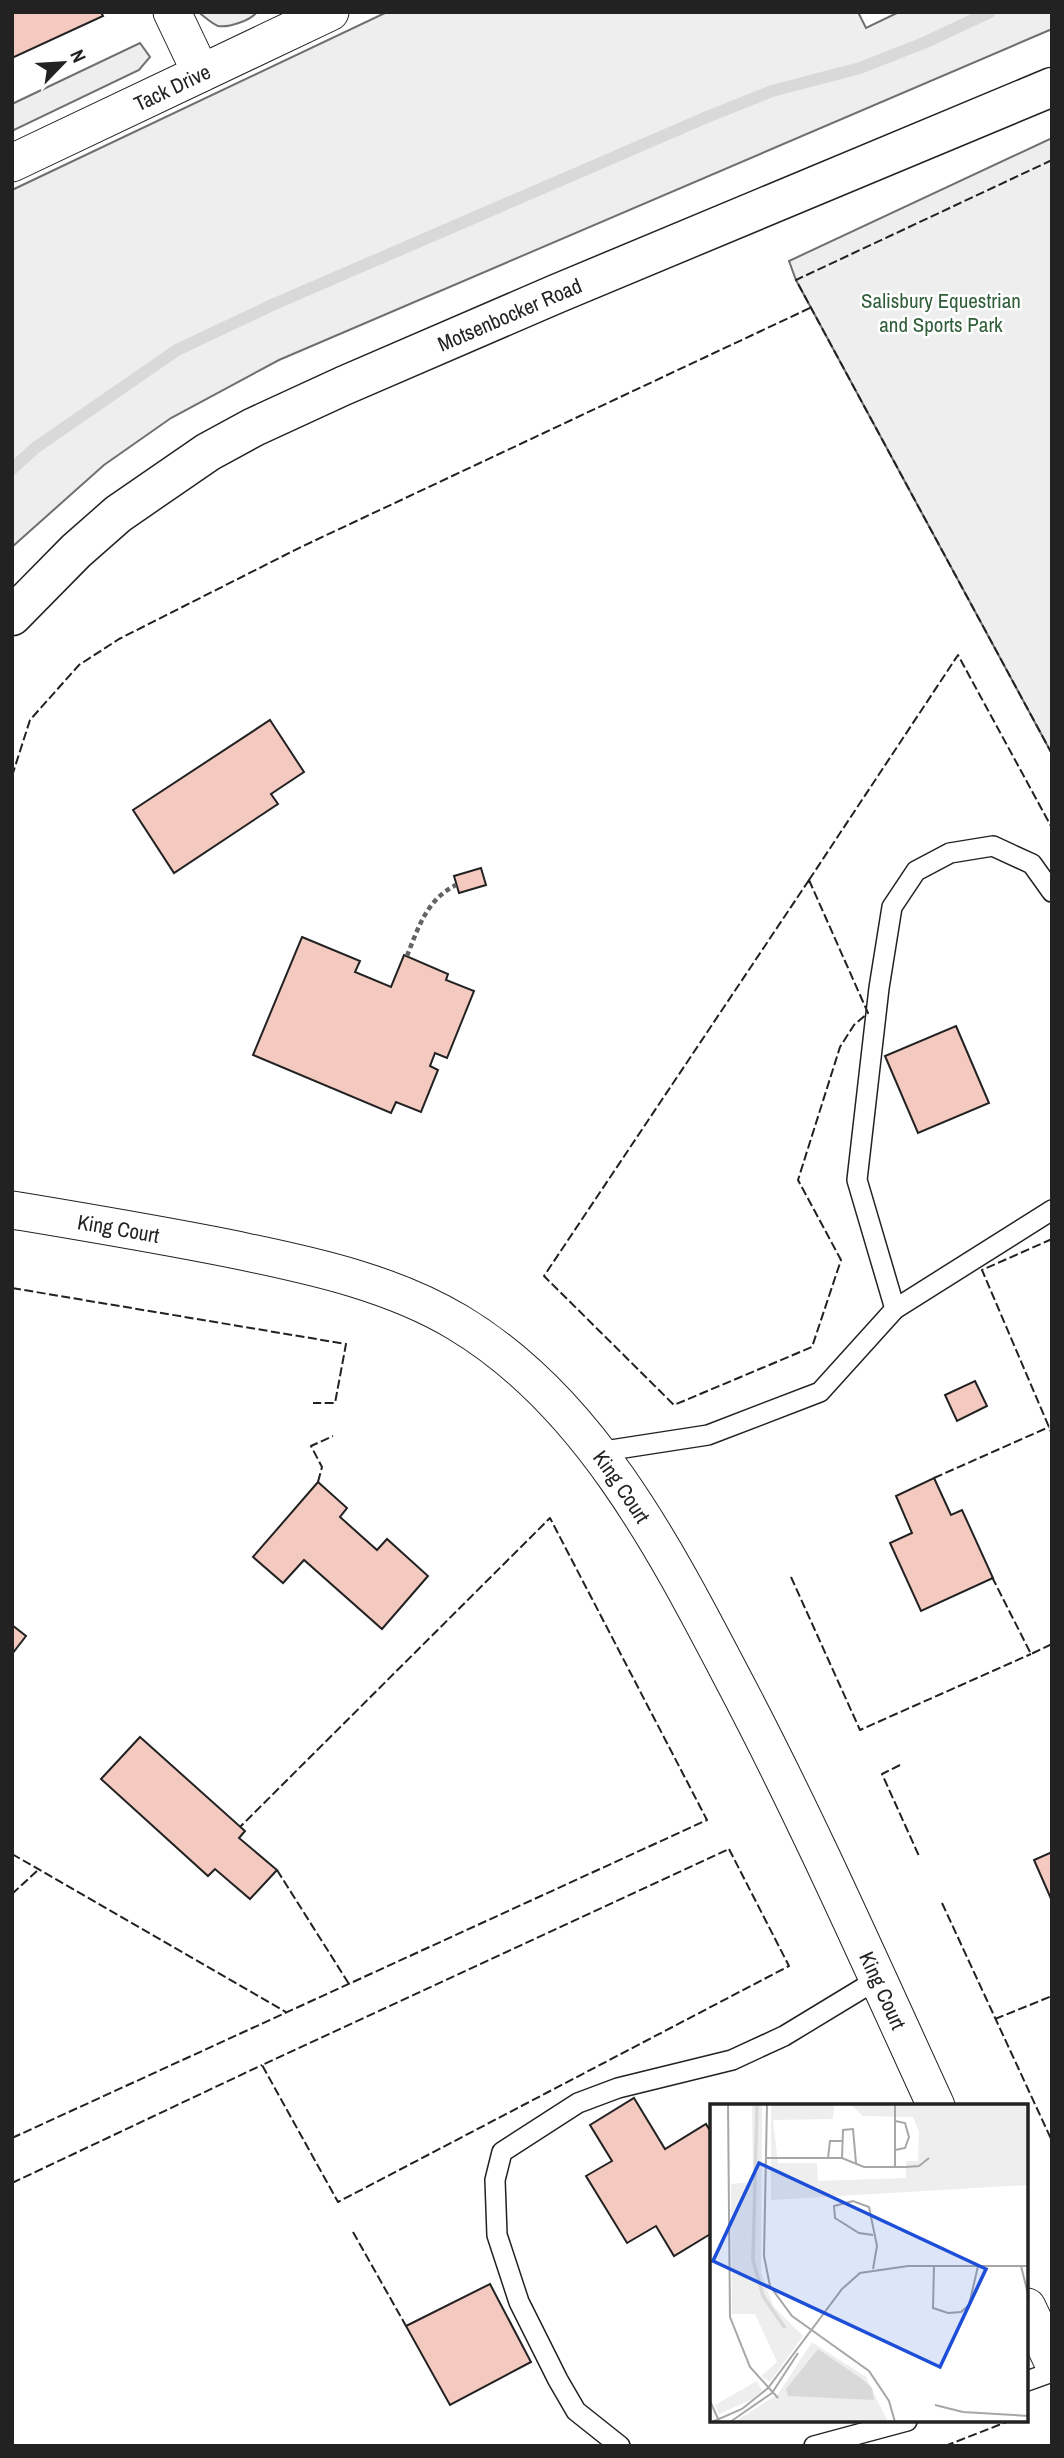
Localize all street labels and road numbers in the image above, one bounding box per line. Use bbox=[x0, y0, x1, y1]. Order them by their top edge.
street label: Tack Drive bbox=[129, 56, 215, 118]
street label: Motsenbocker Road bbox=[433, 271, 586, 358]
street label: King Court bbox=[75, 1207, 162, 1249]
street label: King Court bbox=[587, 1444, 657, 1529]
street label: King Court bbox=[853, 1947, 914, 2034]

